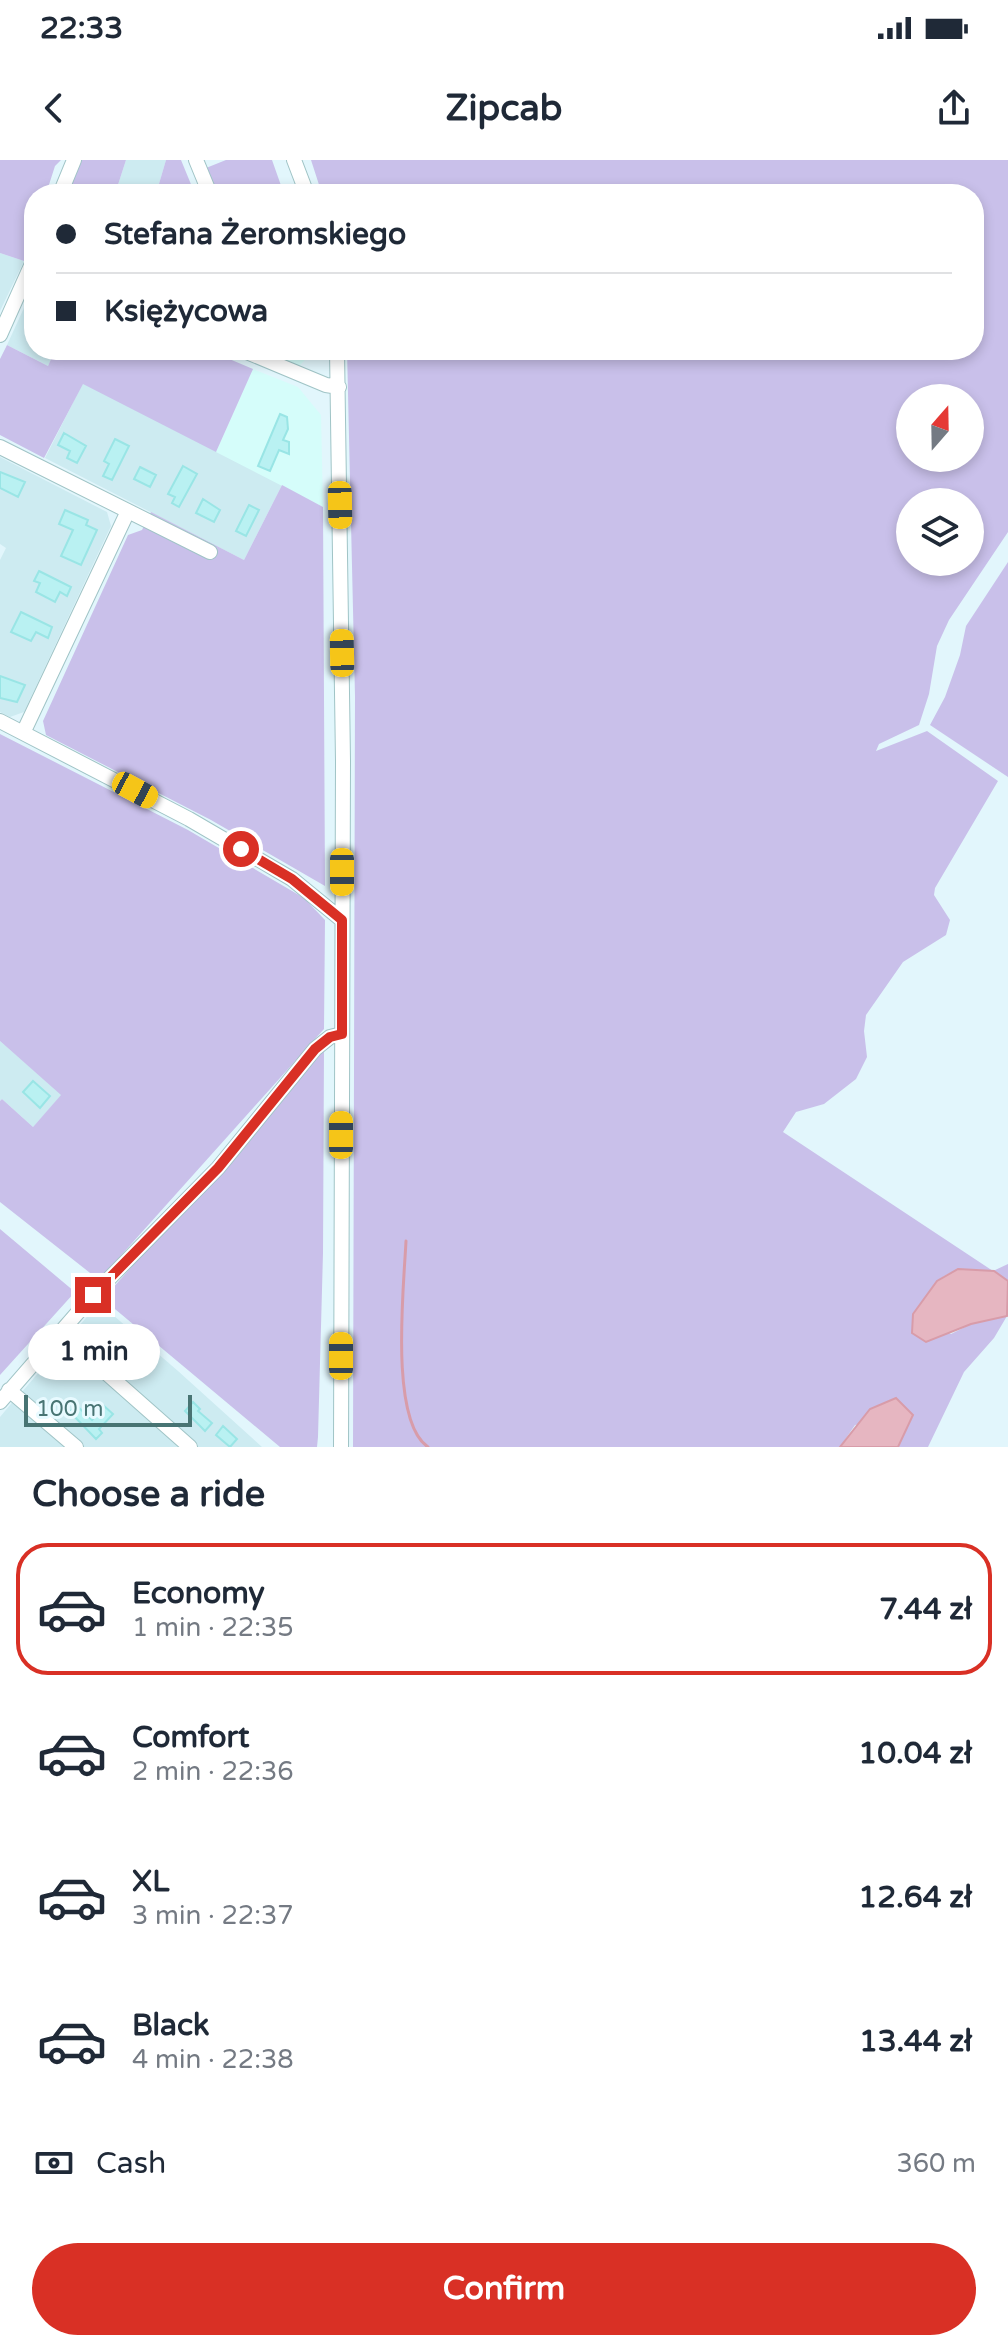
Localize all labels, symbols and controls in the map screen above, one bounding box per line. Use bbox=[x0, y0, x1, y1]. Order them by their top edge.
text: 22:33 bbox=[40, 10, 123, 47]
icon: back bbox=[32, 86, 76, 130]
icon: share bbox=[932, 86, 976, 130]
text: Zipcab bbox=[446, 87, 562, 130]
text: Stefana Żeromskiego bbox=[104, 216, 406, 253]
text: Księżycowa bbox=[104, 293, 268, 330]
north arrow bbox=[896, 384, 984, 472]
map controls bbox=[896, 384, 984, 576]
car bbox=[328, 481, 352, 529]
button: layers bbox=[896, 488, 984, 576]
car bbox=[330, 629, 354, 677]
car bbox=[108, 768, 162, 812]
route start bbox=[223, 831, 259, 867]
car bbox=[330, 848, 354, 896]
car bbox=[329, 1111, 353, 1159]
route end bbox=[75, 1277, 111, 1313]
callout: 1 min bbox=[27, 1323, 159, 1379]
car bbox=[329, 1332, 353, 1380]
text: 1 min bbox=[59, 1336, 129, 1367]
scale bar bbox=[24, 1391, 192, 1427]
text: 100 m bbox=[36, 1396, 103, 1422]
text: Choose a ride bbox=[32, 1473, 265, 1516]
icon: car bbox=[36, 1573, 108, 1645]
text: Economy bbox=[132, 1575, 265, 1612]
text: 7.44 zł bbox=[879, 1591, 972, 1628]
text: 1 min · 22:35 bbox=[132, 1612, 294, 1643]
icon: car bbox=[36, 1717, 108, 1789]
text: Comfort bbox=[132, 1719, 250, 1756]
text: 10.04 zł bbox=[858, 1735, 972, 1772]
text: 2 min · 22:36 bbox=[132, 1756, 294, 1787]
icon: car bbox=[36, 1861, 108, 1933]
text: XL bbox=[132, 1863, 169, 1900]
text: 12.64 zł bbox=[858, 1879, 972, 1916]
text: 3 min · 22:37 bbox=[132, 1900, 294, 1931]
icon: car bbox=[36, 2005, 108, 2077]
text: Black bbox=[132, 2007, 209, 2044]
text: 13.44 zł bbox=[859, 2023, 972, 2060]
text: 4 min · 22:38 bbox=[132, 2044, 294, 2075]
icon: cash bbox=[32, 2141, 76, 2185]
text: Cash bbox=[96, 2145, 166, 2182]
text: 360 m bbox=[896, 2148, 976, 2179]
button: Confirm bbox=[32, 2243, 976, 2335]

